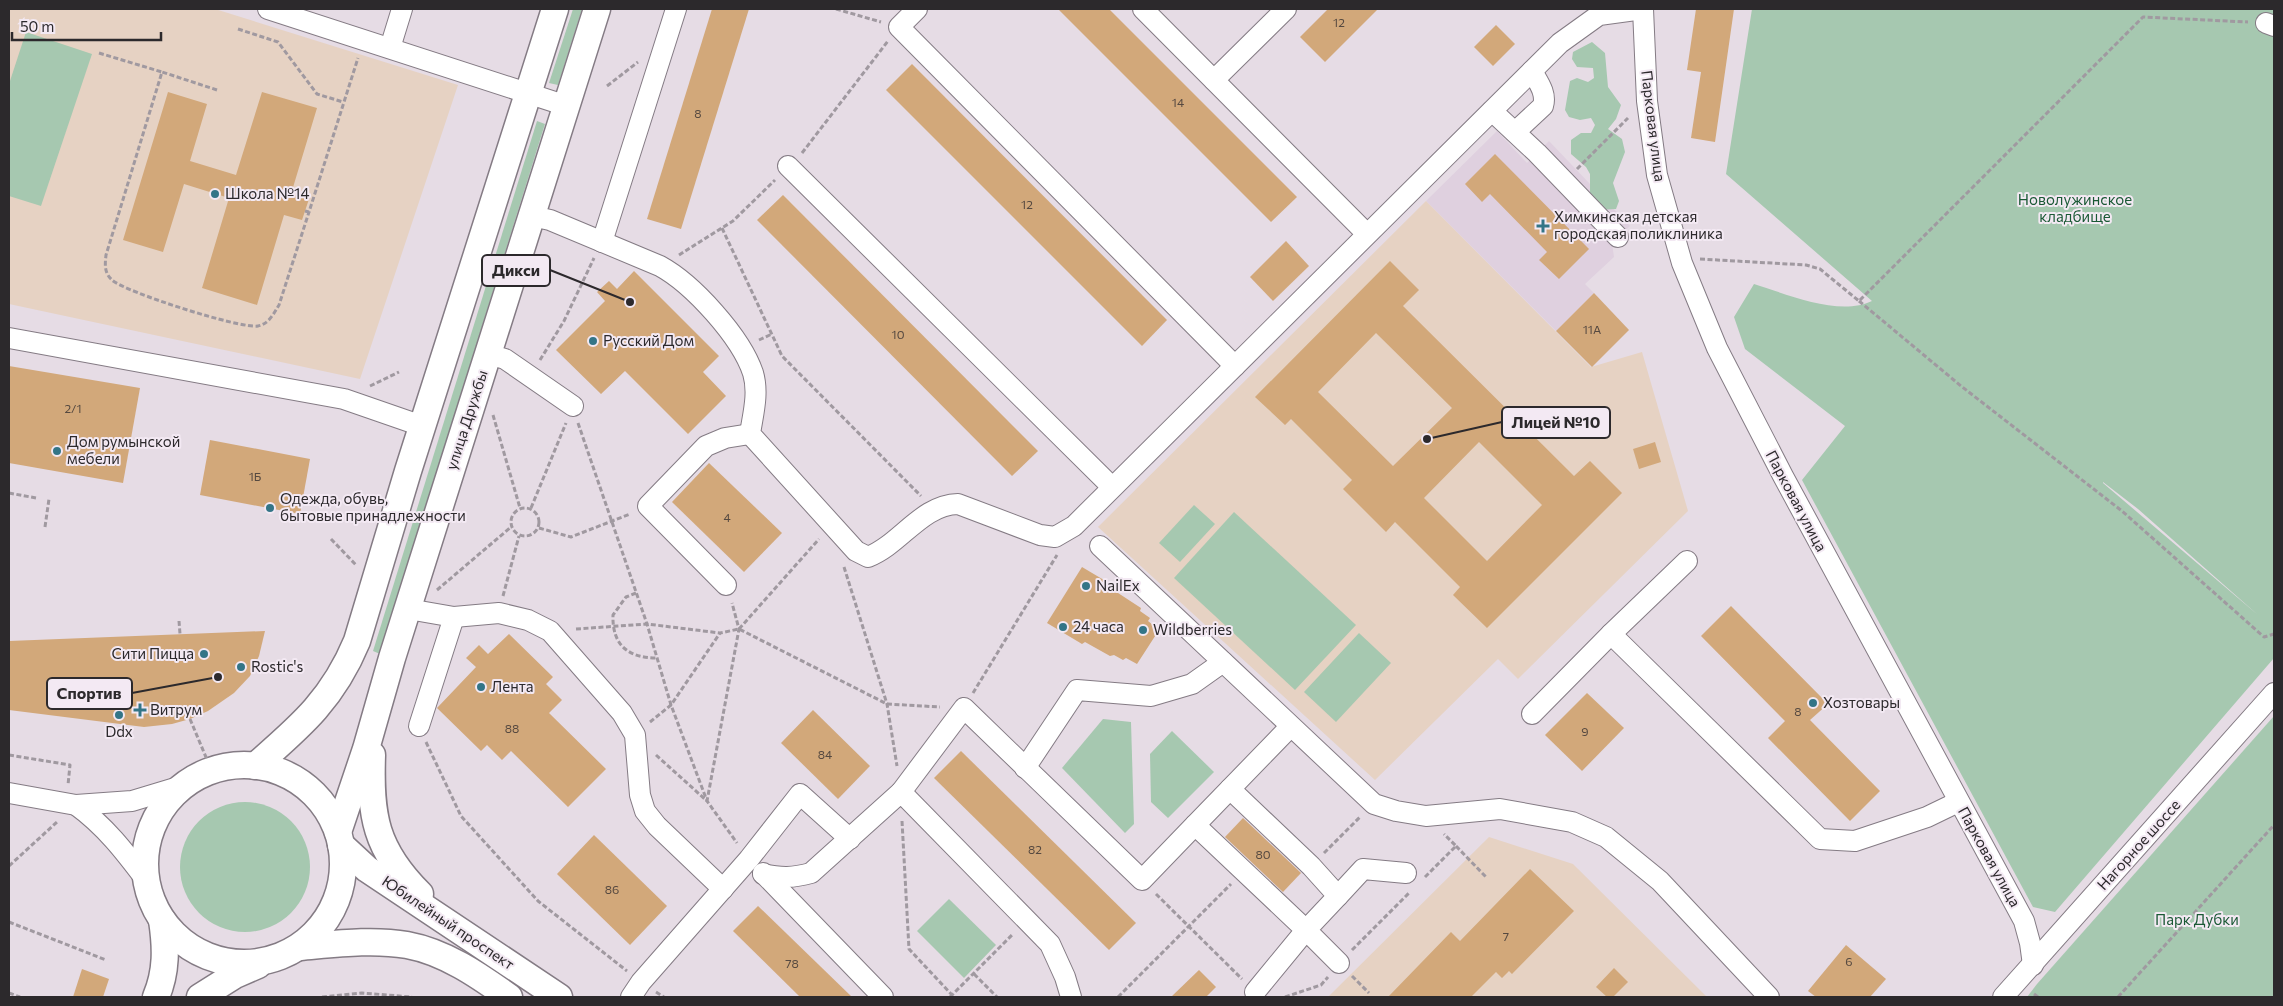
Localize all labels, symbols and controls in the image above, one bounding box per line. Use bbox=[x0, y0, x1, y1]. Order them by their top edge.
scale bar bbox=[12, 10, 161, 42]
house number: 12 bbox=[1333, 15, 1345, 29]
text: 50 m bbox=[20, 17, 54, 35]
street label: Парковая улица bbox=[1638, 69, 1670, 183]
house number: 14 bbox=[1172, 95, 1184, 109]
house number: 8 bbox=[694, 106, 702, 120]
place label: Школа №14 bbox=[225, 184, 310, 202]
marker: Школа №14 bbox=[209, 188, 221, 200]
park label: Новолужинское кладбище bbox=[2018, 190, 2132, 225]
house number: 12 bbox=[1021, 197, 1033, 211]
place label: Химкинская детская городская поликлиника bbox=[1554, 207, 1723, 242]
marker: Химкинская детская городская поликлиника bbox=[1536, 219, 1550, 233]
callout: Дикси bbox=[482, 255, 550, 286]
text: Дикси bbox=[492, 260, 540, 279]
house number: 11А bbox=[1583, 322, 1601, 336]
house number: 10 bbox=[892, 327, 905, 341]
place label: Русский Дом bbox=[603, 331, 694, 349]
marker: Русский Дом bbox=[587, 335, 599, 347]
street label: улица Дружбы bbox=[441, 368, 491, 472]
house number: 2/1 bbox=[64, 401, 82, 415]
callout: Лицей №10 bbox=[1502, 407, 1610, 438]
text: Лицей №10 bbox=[1512, 412, 1600, 431]
place label: Дом румынской мебели bbox=[67, 432, 180, 467]
marker: Дом румынской мебели bbox=[51, 445, 63, 457]
street label: Парковая улица bbox=[1763, 447, 1831, 554]
house number: 1Б bbox=[249, 469, 262, 483]
place label: Одежда, обувь, бытовые принадлежности bbox=[280, 489, 466, 524]
marker: Одежда, обувь, бытовые принадлежности bbox=[264, 502, 276, 514]
house number: 4 bbox=[723, 510, 731, 524]
place label: NailEx bbox=[1096, 576, 1140, 594]
marker: NailEx bbox=[1080, 580, 1092, 592]
place label: 24 часа bbox=[1073, 617, 1124, 635]
place label: Wildberries bbox=[1153, 620, 1232, 638]
marker: 24 часа bbox=[1057, 621, 1069, 633]
marker: Wildberries bbox=[1137, 624, 1149, 636]
place label: Сити Пицца bbox=[112, 644, 194, 662]
marker: Сити Пицца bbox=[198, 648, 210, 660]
place label: Rostic's bbox=[251, 657, 304, 675]
marker: Rostic's bbox=[235, 661, 247, 673]
place label: Лента bbox=[491, 677, 534, 695]
callout: Спортив bbox=[47, 678, 132, 709]
marker: Лента bbox=[475, 681, 487, 693]
text: Спортив bbox=[57, 683, 122, 702]
place label: Хозтовары bbox=[1823, 693, 1900, 711]
marker: Хозтовары bbox=[1807, 697, 1819, 709]
place label: Витрум bbox=[150, 700, 202, 718]
marker: Витрум bbox=[134, 704, 146, 716]
house number: 8 bbox=[1794, 704, 1802, 718]
marker: Ddx bbox=[113, 709, 125, 721]
house number: 88 bbox=[505, 721, 519, 735]
place label: Ddx bbox=[105, 722, 133, 740]
house number: 9 bbox=[1581, 724, 1589, 738]
house number: 84 bbox=[818, 747, 832, 761]
street label: Нагорное шоссе bbox=[2093, 795, 2184, 893]
street label: Парковая улица bbox=[1955, 803, 2025, 910]
house number: 82 bbox=[1028, 842, 1042, 856]
house number: 80 bbox=[1255, 847, 1271, 861]
street label: Юбилейный проспект bbox=[379, 871, 518, 973]
house number: 86 bbox=[605, 882, 619, 896]
park label: Парк Дубки bbox=[2155, 910, 2239, 928]
house number: 7 bbox=[1503, 929, 1509, 943]
house number: 6 bbox=[1845, 954, 1853, 968]
house number: 78 bbox=[785, 956, 799, 970]

